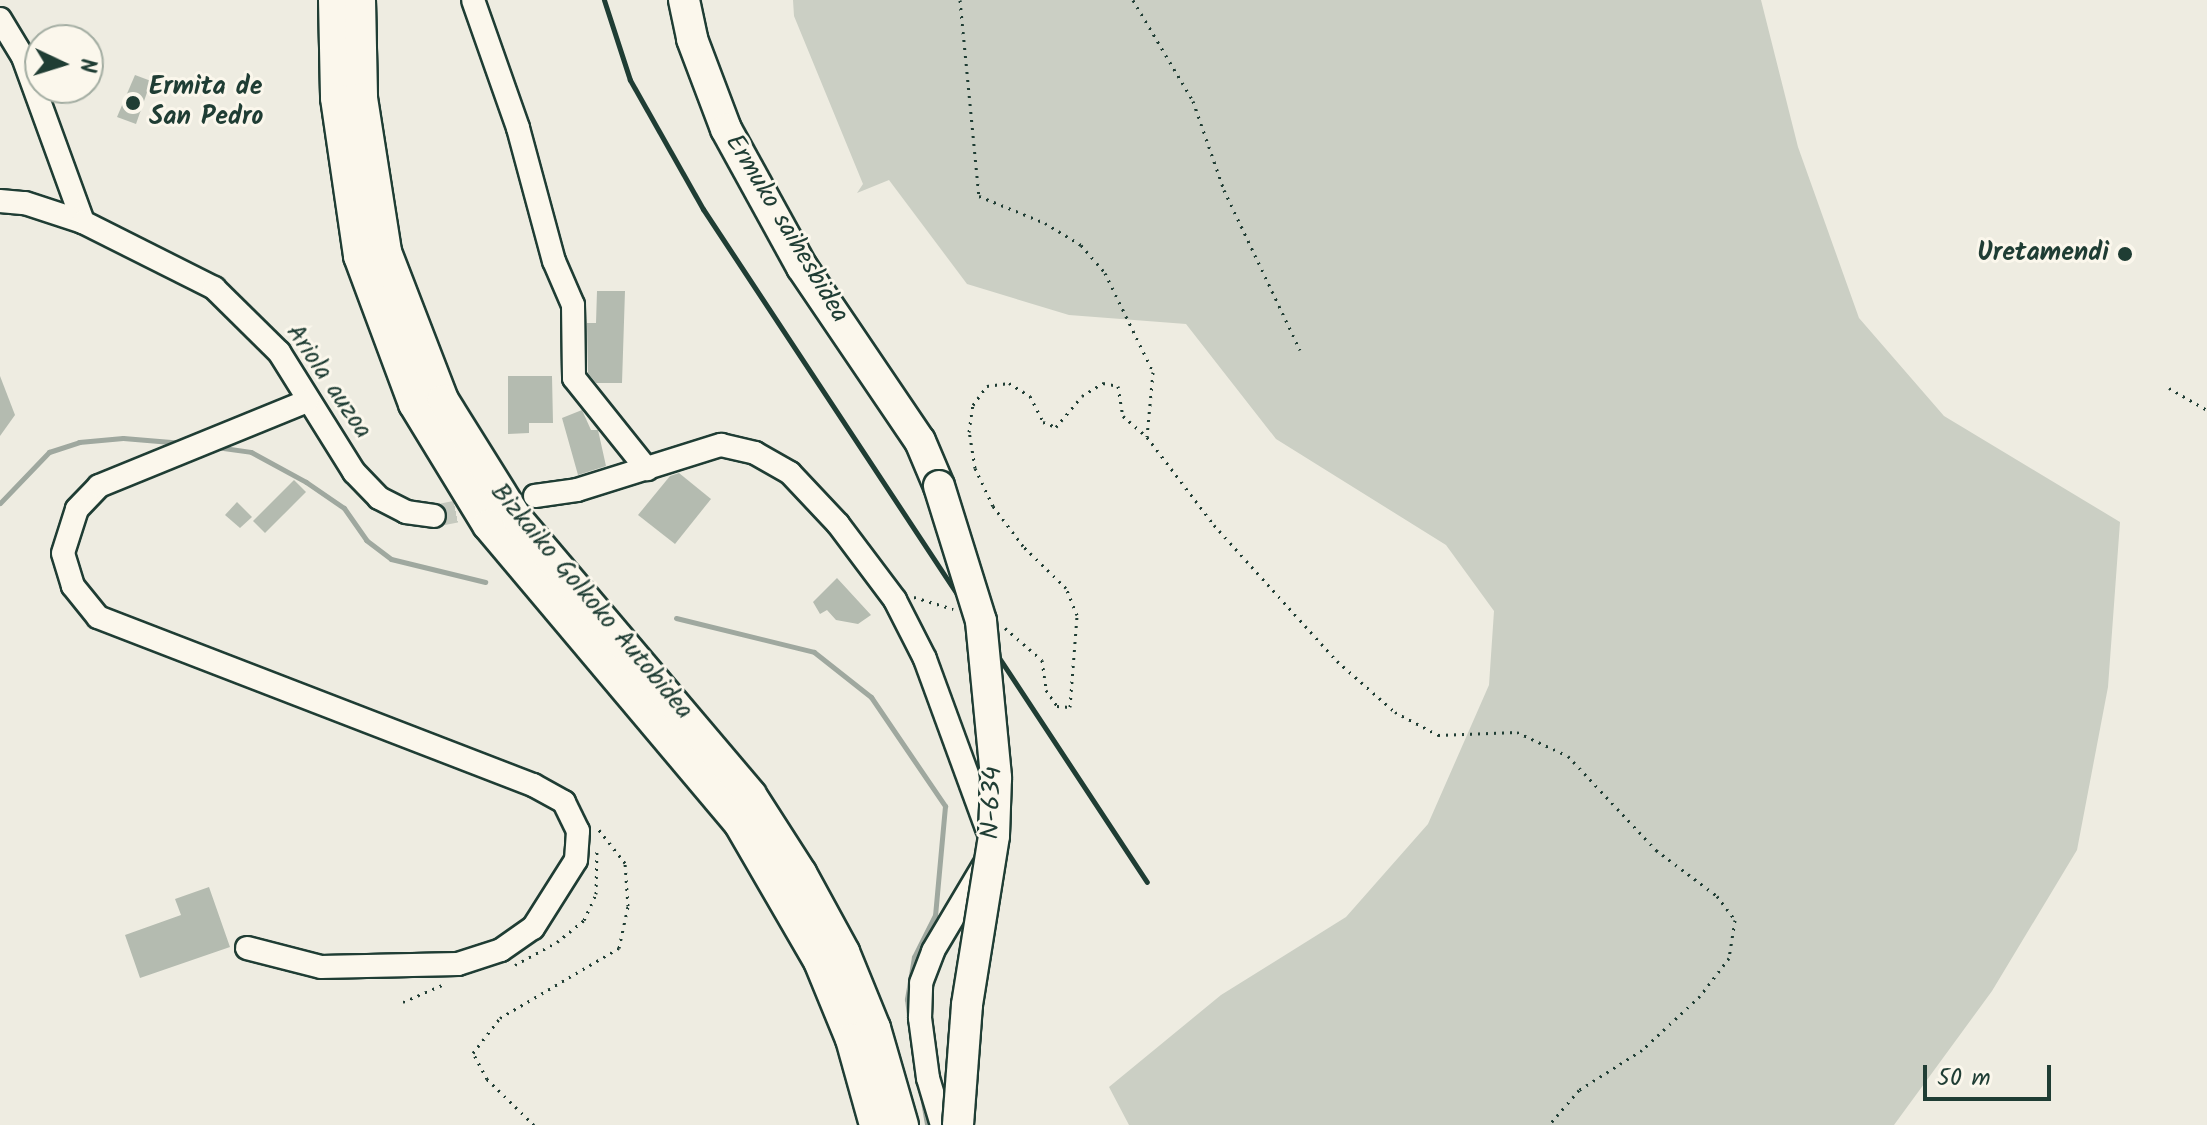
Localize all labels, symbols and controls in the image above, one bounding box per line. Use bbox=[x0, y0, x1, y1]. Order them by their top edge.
north arrow bbox=[24, 24, 104, 104]
text: N bbox=[69, 57, 104, 74]
place label: Ermita de San Pedro bbox=[149, 72, 263, 134]
marker: Ermita de San Pedro bbox=[124, 94, 142, 112]
street label: Ermuko saihesbidea bbox=[717, 129, 855, 329]
place label: Uretamendi bbox=[1977, 238, 2109, 270]
marker: Uretamendi bbox=[2116, 245, 2134, 263]
street label: Ariola auzoa bbox=[278, 319, 378, 445]
street label: Bizkaiko Golkoko Autobidea bbox=[483, 478, 699, 726]
street label: N-634 bbox=[976, 766, 1010, 840]
scale bar bbox=[1927, 1049, 2055, 1099]
text: 50 m bbox=[1937, 1059, 1991, 1098]

